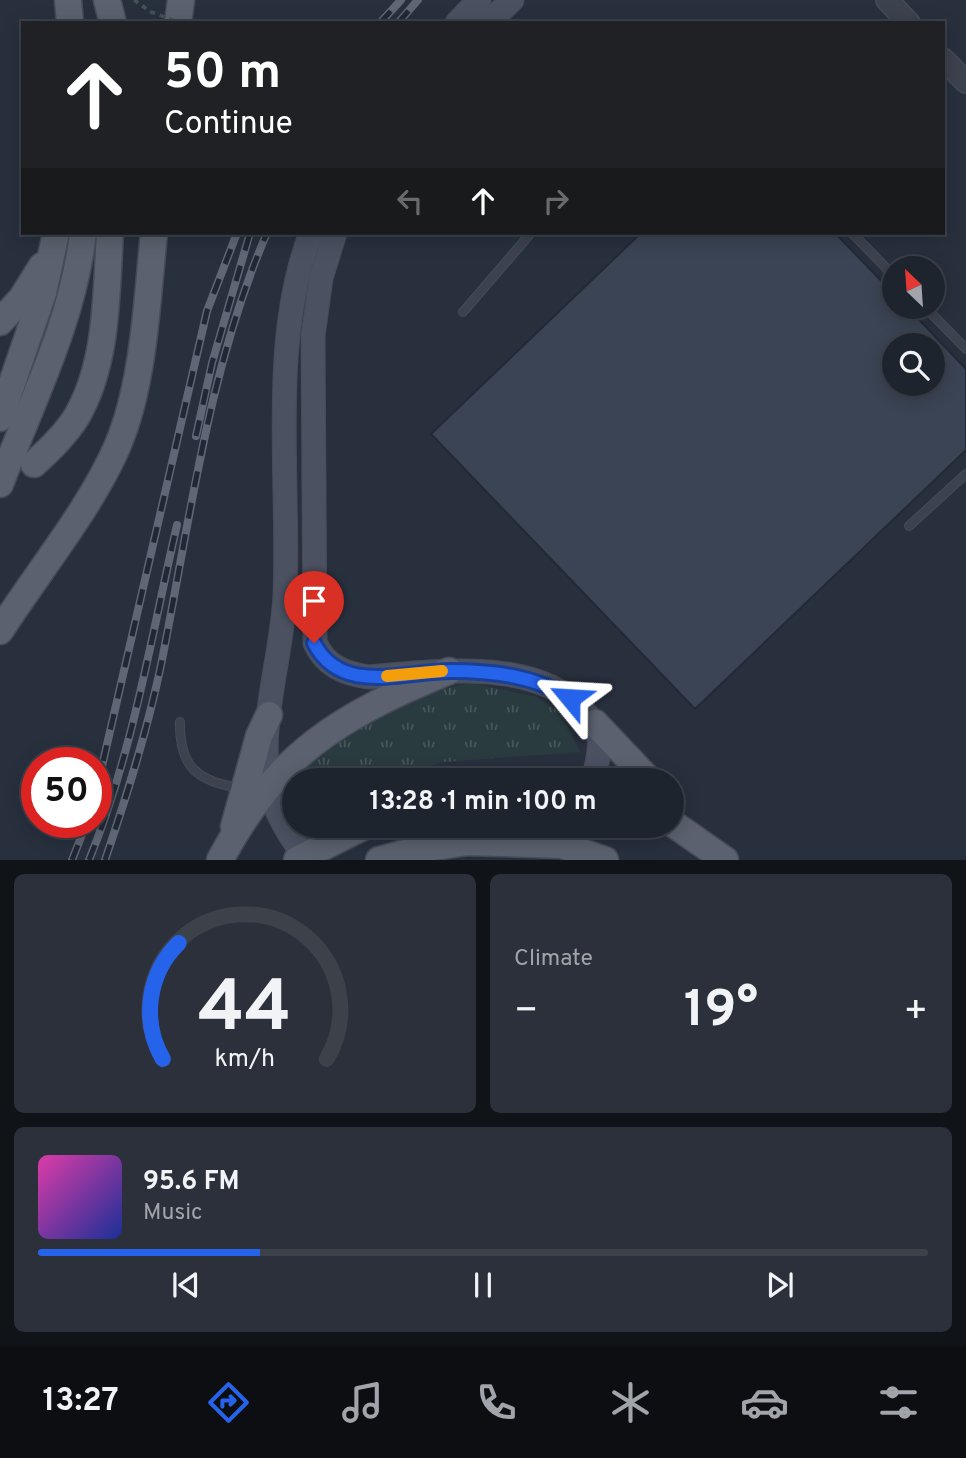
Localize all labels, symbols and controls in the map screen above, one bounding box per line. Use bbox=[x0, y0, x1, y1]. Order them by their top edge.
text: 50 m bbox=[164, 44, 281, 106]
icon: ahead bbox=[49, 49, 140, 140]
text: Continue bbox=[164, 105, 293, 145]
icon: left bbox=[391, 182, 429, 220]
icon: ahead bbox=[464, 182, 502, 220]
icon: right bbox=[537, 182, 575, 220]
north arrow bbox=[882, 256, 945, 318]
map controls bbox=[882, 256, 945, 396]
button: search bbox=[882, 333, 945, 396]
pin bbox=[284, 571, 344, 643]
icon: arrive bbox=[295, 582, 333, 620]
position arrow bbox=[533, 661, 607, 735]
speed limit sign: 50 bbox=[21, 747, 112, 838]
text: 13:28 · 1 min · 100 m bbox=[370, 786, 596, 819]
text: Climate bbox=[514, 945, 593, 974]
text: 44 bbox=[198, 966, 292, 1058]
text: 19° bbox=[684, 979, 758, 1045]
text: − bbox=[514, 988, 539, 1037]
text: + bbox=[903, 988, 928, 1037]
text: km/h bbox=[215, 1044, 275, 1076]
text: 95.6 FM bbox=[143, 1166, 240, 1199]
text: Music bbox=[143, 1199, 203, 1228]
icon: previous bbox=[167, 1266, 205, 1304]
icon: pause bbox=[464, 1266, 502, 1304]
icon: next bbox=[761, 1266, 799, 1304]
icon: directions bbox=[204, 1378, 253, 1427]
icon: music bbox=[338, 1378, 387, 1427]
icon: phone bbox=[472, 1378, 521, 1427]
icon: climate bbox=[606, 1378, 655, 1427]
icon: car bbox=[740, 1378, 789, 1427]
icon: filters bbox=[874, 1378, 923, 1427]
text: 13:27 bbox=[43, 1382, 119, 1422]

